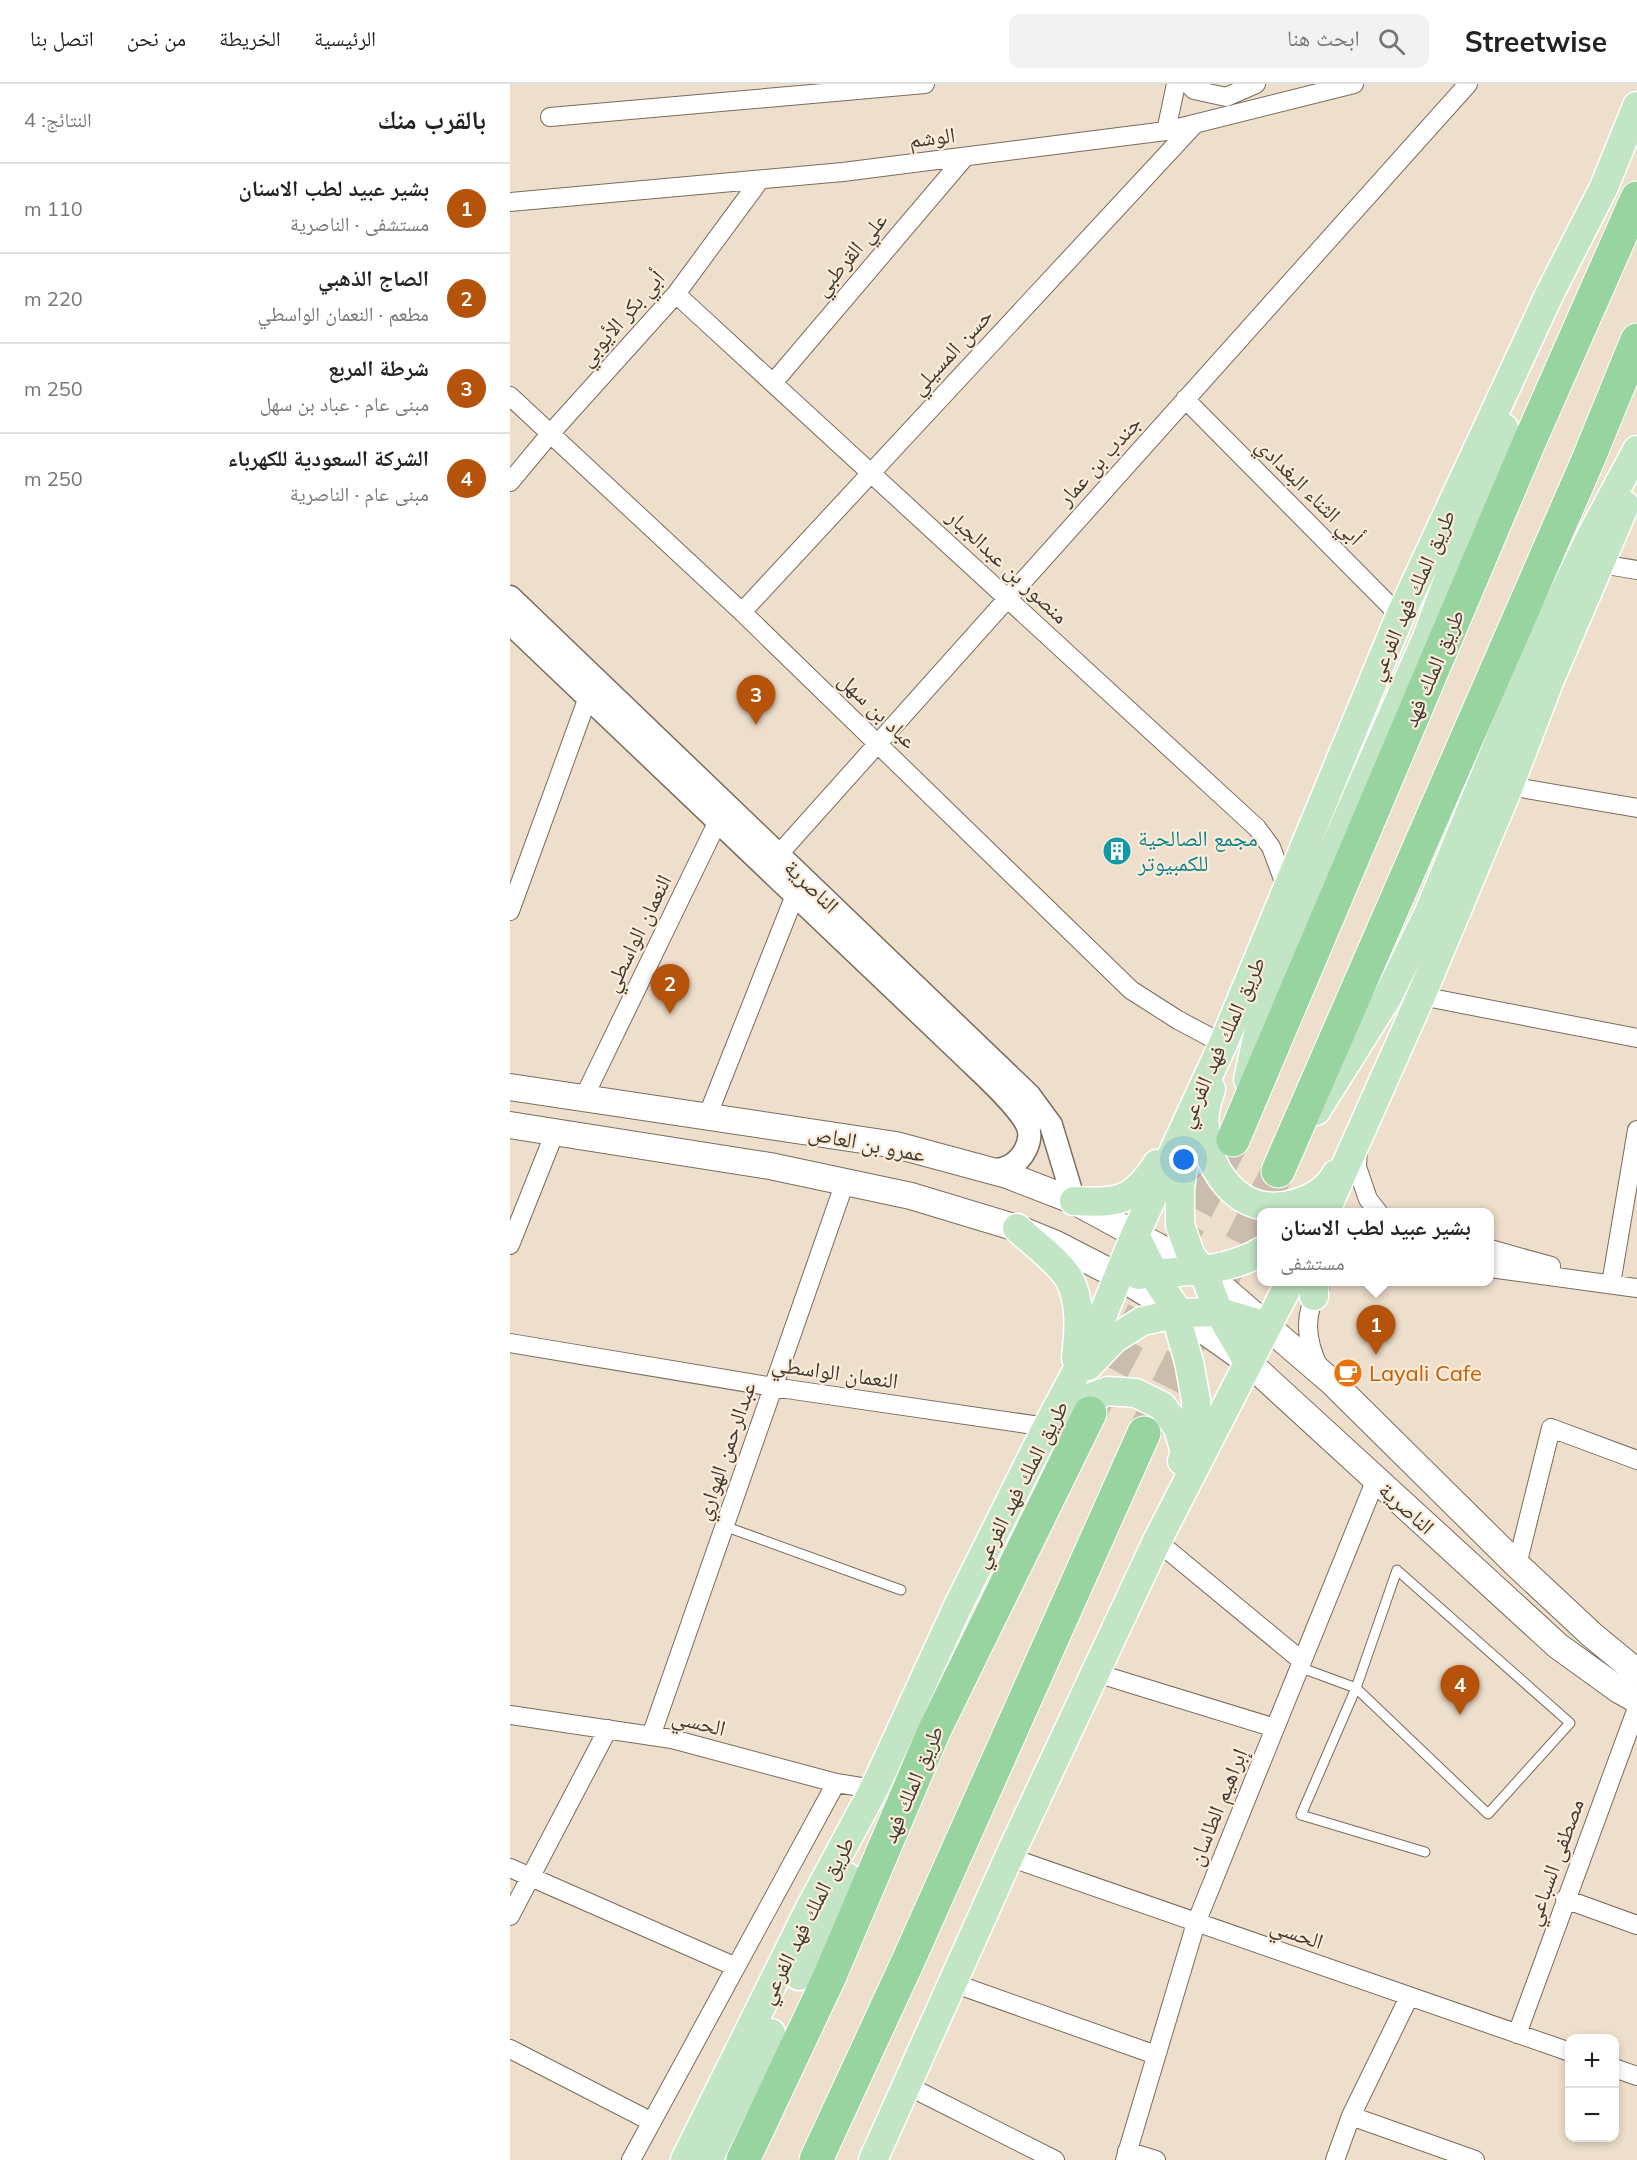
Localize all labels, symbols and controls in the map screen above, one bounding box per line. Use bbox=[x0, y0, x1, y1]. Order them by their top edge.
search box bbox=[1009, 14, 1429, 68]
text: ابحث هنا bbox=[1287, 24, 1360, 52]
text: Streetwise bbox=[1465, 24, 1607, 59]
text: اتصل بنا bbox=[30, 25, 94, 51]
text: من نحن bbox=[127, 25, 186, 51]
text: الخريطة bbox=[219, 25, 281, 51]
text: الرئيسية bbox=[314, 25, 376, 51]
icon: search bbox=[1375, 25, 1408, 58]
text: بالقرب منك bbox=[377, 103, 486, 136]
text: النتائج: 4 bbox=[24, 107, 92, 132]
street label: الوشم bbox=[907, 120, 957, 155]
text: بشير عبيد لطب الاسنان bbox=[239, 174, 429, 202]
text: 110 m bbox=[24, 196, 83, 221]
text: 1 bbox=[461, 196, 473, 221]
street label: علي القرطبي bbox=[807, 206, 896, 304]
text: مستشفى · الناصرية bbox=[290, 211, 429, 236]
text: الصاج الذهبي bbox=[318, 264, 429, 292]
street label: أبي بكر الأيوبي bbox=[572, 264, 673, 374]
text: 220 m bbox=[24, 286, 83, 311]
text: 2 bbox=[461, 286, 473, 311]
text: مطعم · النعمان الواسطي bbox=[257, 301, 429, 326]
street label: حسن المسيلي bbox=[904, 302, 1001, 403]
text: شرطة المربع bbox=[328, 354, 429, 382]
text: 250 m bbox=[24, 376, 83, 401]
text: 3 bbox=[461, 376, 473, 401]
text: مبنى عام · عباد بن سهل bbox=[260, 391, 429, 416]
street label: جندب بن عمار bbox=[1050, 409, 1147, 512]
street label: أبي الثناء البغدادي bbox=[1248, 431, 1370, 553]
text: الشركة السعودية للكهرباء bbox=[227, 444, 429, 472]
text: 250 m bbox=[24, 466, 83, 491]
text: 4 bbox=[461, 466, 473, 491]
text: مبنى عام · الناصرية bbox=[290, 481, 429, 506]
street label: منصور بن عبدالجبار bbox=[941, 502, 1075, 629]
street label: طريق الملك فهد الفرعي bbox=[1361, 505, 1461, 685]
street label: طريق الملك فهد bbox=[1396, 605, 1470, 731]
street label: عباد بن سهل bbox=[833, 666, 923, 754]
pin: 3 bbox=[736, 676, 776, 725]
place label: مجمع الصالحية للكمبيوتر bbox=[1137, 824, 1258, 877]
building icon: مجمع الصالحية للكمبيوتر bbox=[1101, 835, 1133, 867]
street label: الناصرية bbox=[779, 853, 845, 919]
street label: النعمان الواسطي bbox=[596, 870, 681, 998]
street label: طريق الملك فهد الفرعي bbox=[1171, 952, 1275, 1133]
pin: 2 bbox=[650, 964, 690, 1014]
street label: عمرو بن العاص bbox=[806, 1118, 928, 1168]
your location bbox=[1169, 1145, 1198, 1174]
popup bbox=[1257, 1208, 1494, 1286]
text: بشير عبيد لطب الاسنان bbox=[1280, 1213, 1471, 1241]
text: مستشفى bbox=[1280, 1250, 1345, 1275]
pin: 1 bbox=[1356, 1306, 1396, 1355]
street label: النعمان الواسطي bbox=[769, 1349, 900, 1398]
cafe icon: Layali Cafe bbox=[1332, 1357, 1364, 1389]
place label: Layali Cafe bbox=[1369, 1359, 1482, 1387]
street label: عبدالرحمن الهواري bbox=[688, 1378, 765, 1525]
street label: طريق الملك فهد الفرعي bbox=[966, 1395, 1078, 1574]
street label: الناصرية bbox=[1373, 1476, 1441, 1540]
pin: 4 bbox=[1440, 1666, 1480, 1715]
street label: الحسي bbox=[668, 1702, 729, 1746]
street label: طريق الملك فهد bbox=[875, 1721, 949, 1847]
street label: إبراهيم الطاسان bbox=[1181, 1744, 1254, 1870]
street label: مصطفى السباعي bbox=[1518, 1795, 1593, 1931]
street label: طريق الملك فهد الفرعي bbox=[752, 1831, 864, 2010]
street label: الحسي bbox=[1266, 1911, 1327, 1958]
map controls bbox=[1565, 2034, 1619, 2142]
button: + bbox=[1565, 2034, 1619, 2088]
button: − bbox=[1565, 2088, 1619, 2142]

